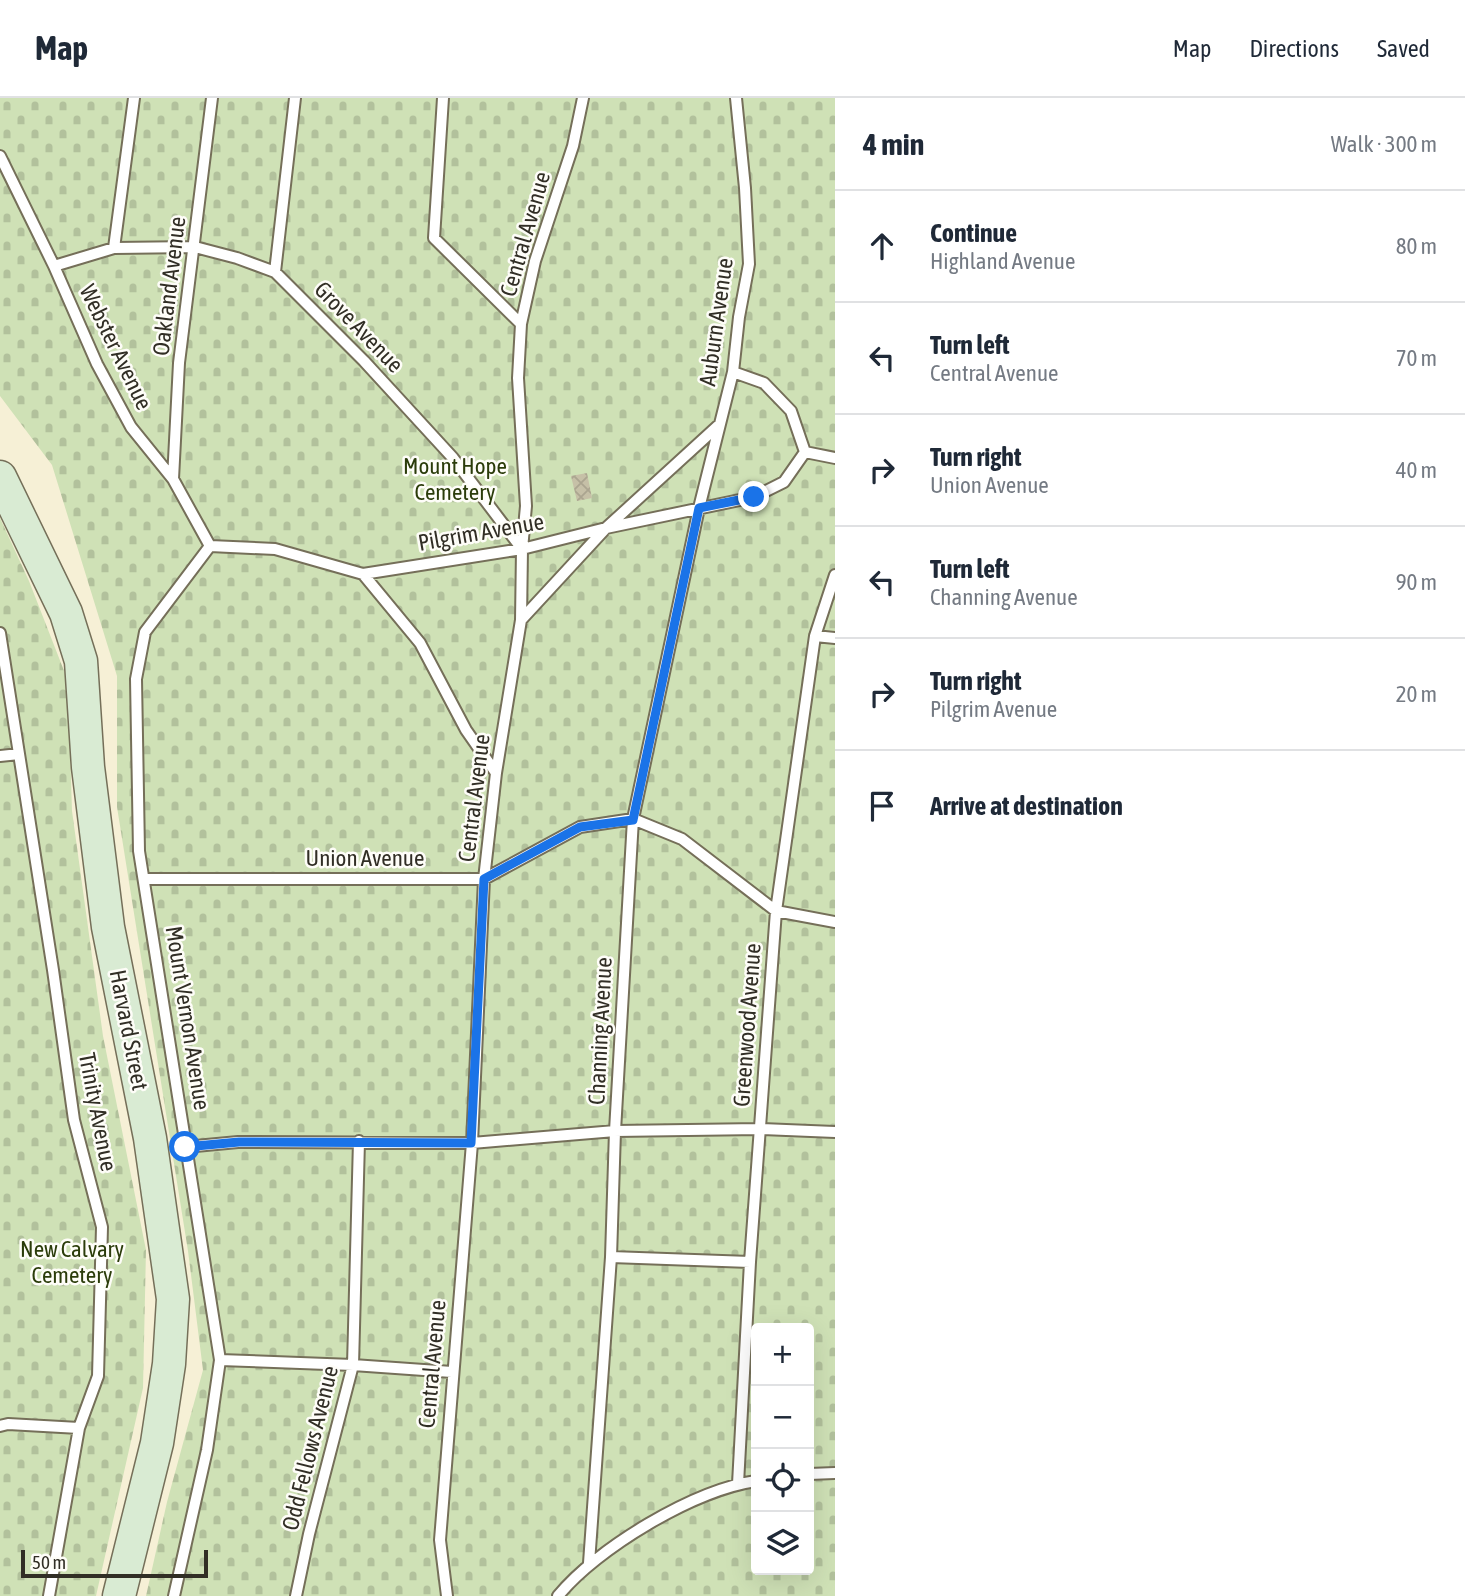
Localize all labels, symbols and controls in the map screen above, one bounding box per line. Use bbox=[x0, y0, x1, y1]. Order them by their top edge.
text: Map bbox=[35, 29, 88, 67]
text: Map bbox=[1173, 35, 1211, 62]
text: Directions bbox=[1249, 35, 1339, 62]
text: Saved bbox=[1377, 35, 1430, 62]
text: 4 min bbox=[863, 127, 924, 161]
text: Walk · 300 m bbox=[1331, 131, 1437, 157]
street label: Central Avenue bbox=[495, 169, 555, 299]
street label: Oakland Avenue bbox=[148, 215, 190, 357]
text: Continue bbox=[930, 218, 1017, 248]
icon: ahead bbox=[863, 227, 901, 265]
text: 80 m bbox=[1396, 233, 1437, 259]
text: Highland Avenue bbox=[930, 248, 1075, 274]
street label: Auburn Avenue bbox=[694, 256, 738, 388]
street label: Grove Avenue bbox=[309, 276, 409, 378]
street label: Webster Avenue bbox=[75, 280, 157, 414]
text: Turn left bbox=[930, 330, 1010, 360]
icon: left bbox=[863, 339, 901, 377]
text: 70 m bbox=[1396, 345, 1437, 371]
text: Central Avenue bbox=[930, 360, 1059, 386]
text: Turn right bbox=[930, 442, 1021, 472]
icon: right bbox=[863, 451, 901, 489]
park label: Mount Hope Cemetery bbox=[403, 453, 507, 505]
text: 40 m bbox=[1396, 457, 1437, 483]
text: Union Avenue bbox=[930, 472, 1049, 498]
route end bbox=[738, 481, 769, 512]
street label: Pilgrim Avenue bbox=[416, 508, 546, 556]
text: Turn left bbox=[930, 554, 1010, 584]
icon: left bbox=[863, 563, 901, 601]
text: 90 m bbox=[1396, 569, 1437, 595]
text: Channing Avenue bbox=[930, 584, 1078, 610]
text: Turn right bbox=[930, 666, 1021, 696]
icon: right bbox=[863, 675, 901, 713]
text: 20 m bbox=[1396, 681, 1437, 707]
text: Pilgrim Avenue bbox=[930, 696, 1057, 722]
street label: Central Avenue bbox=[453, 733, 495, 863]
icon: arrive bbox=[863, 787, 901, 825]
text: Arrive at destination bbox=[930, 791, 1123, 821]
street label: Union Avenue bbox=[306, 845, 424, 871]
street label: Mount Vernon Avenue bbox=[161, 924, 215, 1112]
street label: Greenwood Avenue bbox=[728, 942, 766, 1108]
street label: Channing Avenue bbox=[583, 957, 617, 1105]
street label: Harvard Street bbox=[105, 968, 153, 1092]
street label: Trinity Avenue bbox=[74, 1051, 122, 1173]
route start bbox=[169, 1131, 200, 1162]
park label: New Calvary Cemetery bbox=[20, 1236, 124, 1288]
street label: Central Avenue bbox=[413, 1299, 451, 1429]
map controls bbox=[751, 1323, 814, 1575]
button: + bbox=[751, 1323, 814, 1386]
street label: Odd Fellows Avenue bbox=[277, 1363, 343, 1533]
button: − bbox=[751, 1386, 814, 1449]
button: locate bbox=[751, 1449, 814, 1512]
button: layers bbox=[751, 1512, 814, 1575]
scale bar bbox=[21, 1547, 208, 1579]
text: 50 m bbox=[32, 1551, 66, 1573]

